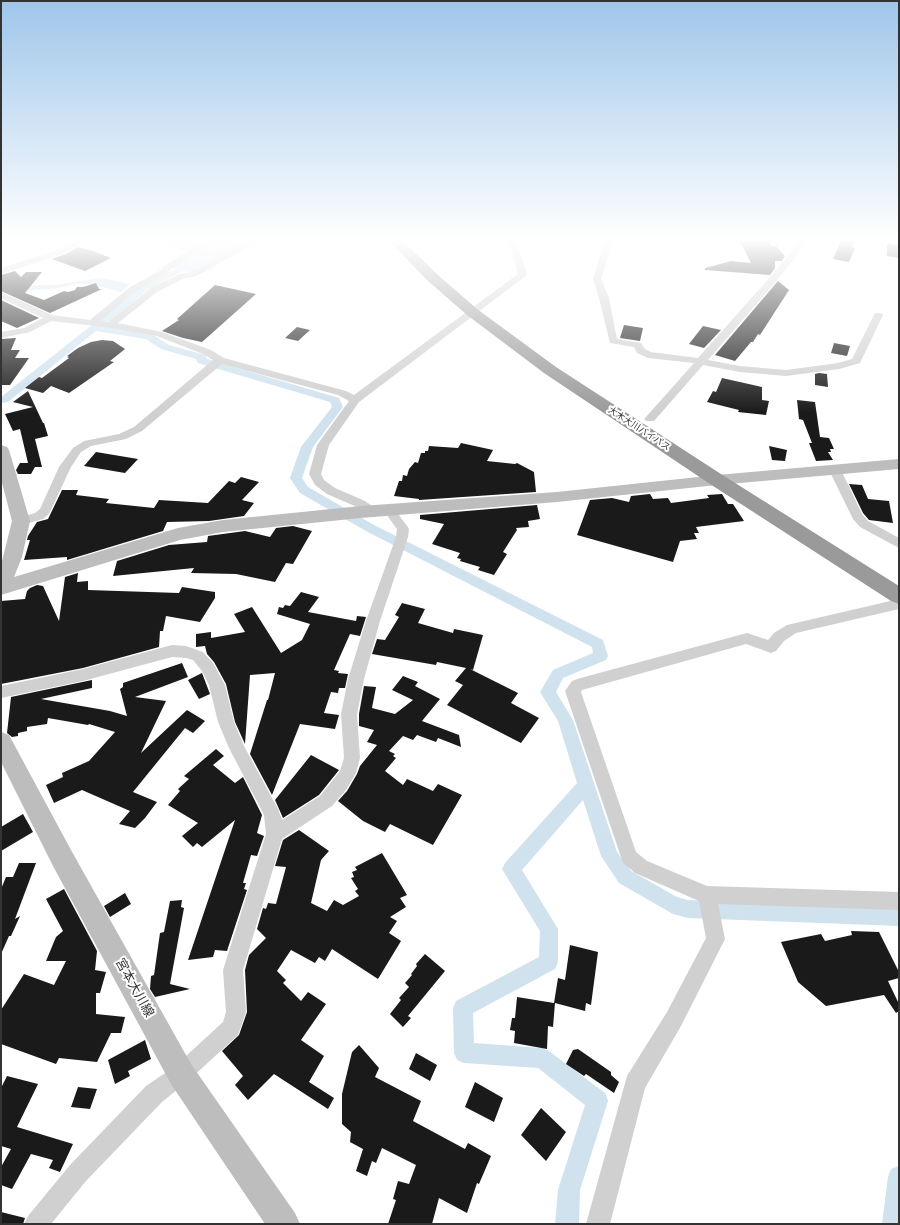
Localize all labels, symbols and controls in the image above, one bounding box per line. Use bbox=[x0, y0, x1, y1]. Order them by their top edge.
street label: 大木大川バイパス bbox=[606, 405, 672, 453]
street label: 宮本大川線 bbox=[111, 956, 157, 1020]

